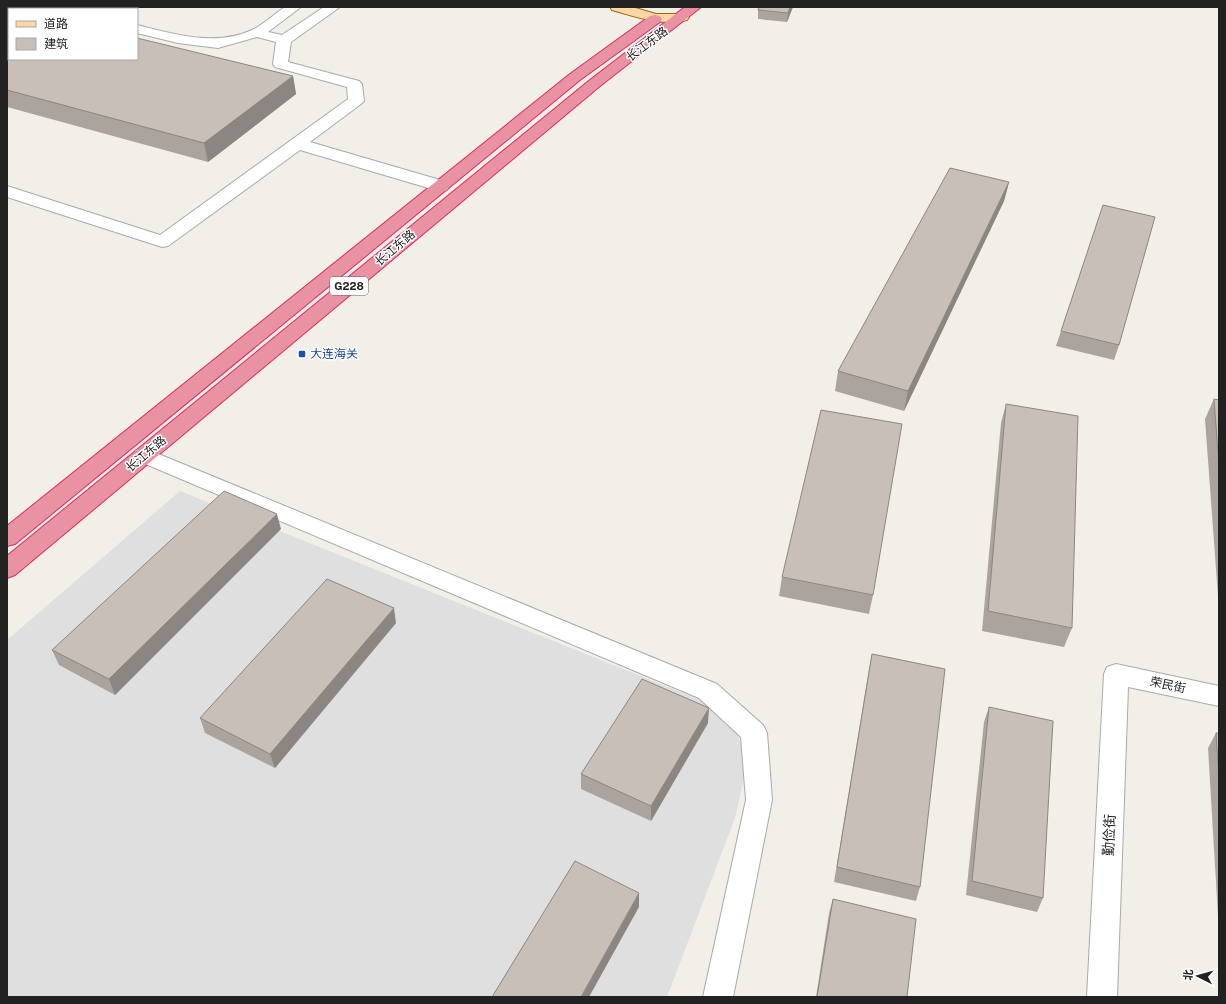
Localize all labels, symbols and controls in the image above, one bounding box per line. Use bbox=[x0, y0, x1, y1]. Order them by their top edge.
legend bbox=[8, 8, 138, 60]
text: 道路 bbox=[44, 17, 68, 31]
street label: 长江东路 bbox=[624, 24, 670, 64]
text: 建筑 bbox=[44, 37, 68, 51]
street label: 长江东路 bbox=[372, 227, 418, 269]
road number: G228 bbox=[330, 277, 368, 295]
place label: 大连海关 bbox=[310, 347, 358, 361]
marker: 大连海关 bbox=[297, 349, 307, 359]
street label: 长江东路 bbox=[123, 433, 169, 475]
street label: 荣民街 bbox=[1149, 674, 1187, 696]
street label: 勤俭街 bbox=[1100, 814, 1118, 856]
north arrow bbox=[1178, 956, 1218, 996]
text: 北 bbox=[1182, 969, 1195, 981]

